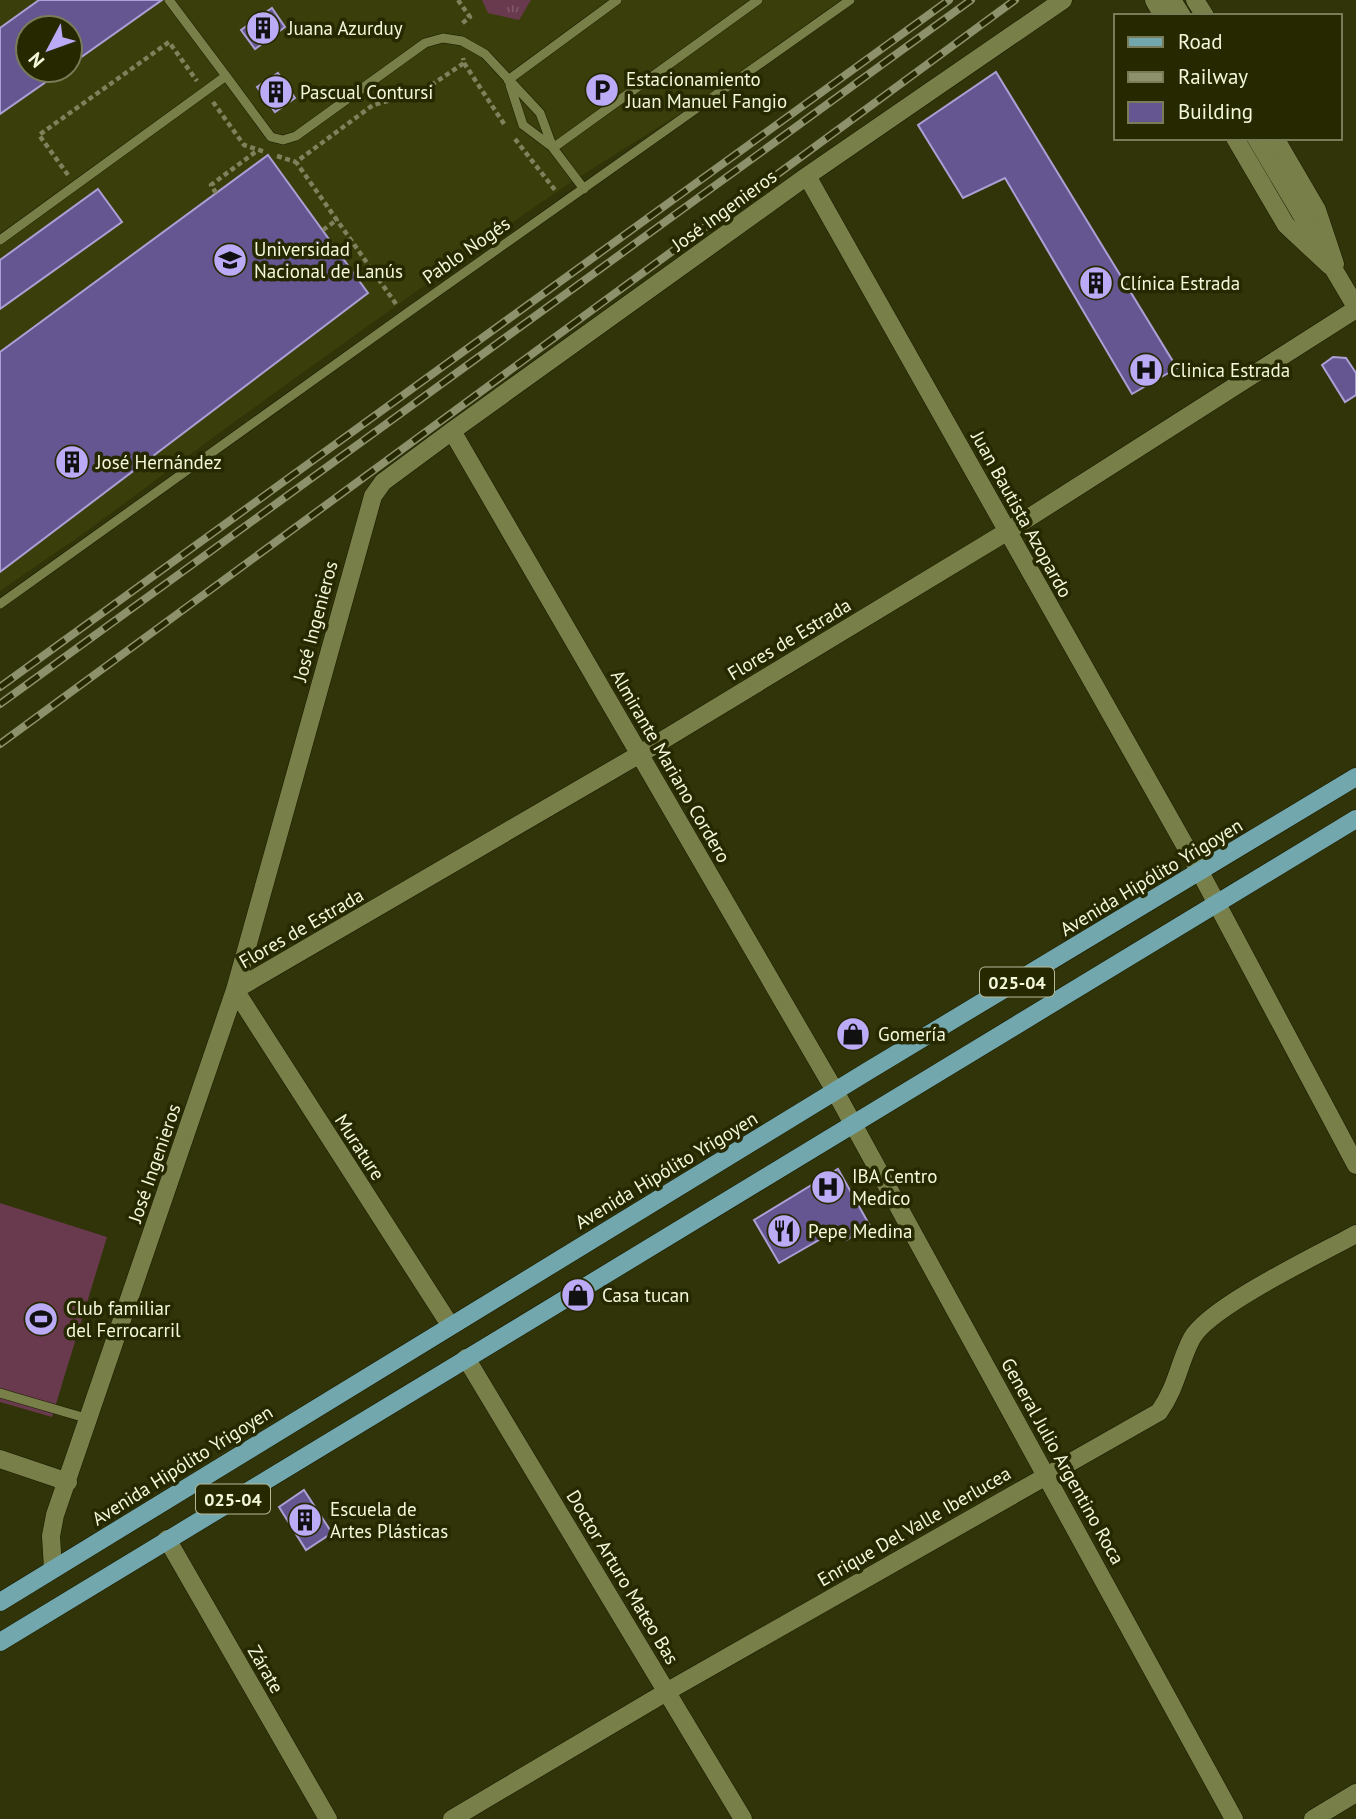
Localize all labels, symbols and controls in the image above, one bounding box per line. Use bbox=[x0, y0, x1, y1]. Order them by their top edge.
building icon: Juana Azurduy bbox=[244, 9, 282, 47]
north arrow bbox=[14, 14, 84, 84]
legend bbox=[1114, 14, 1342, 140]
place label: Juana Azurduy bbox=[287, 16, 403, 40]
text: Road bbox=[1178, 28, 1222, 55]
text: N bbox=[23, 48, 49, 73]
text: Railway bbox=[1178, 63, 1248, 90]
place label: Estacionamiento Juan Manuel Fangio bbox=[625, 67, 787, 113]
parking icon: Estacionamiento Juan Manuel Fangio bbox=[583, 71, 621, 109]
building icon: Pascual Contursi bbox=[257, 73, 295, 111]
place label: Pascual Contursi bbox=[300, 80, 433, 104]
text: Building bbox=[1178, 98, 1253, 125]
street label: José Ingenieros bbox=[666, 164, 781, 257]
street label: Pablo Nogés bbox=[418, 211, 514, 289]
place label: Universidad Nacional de Lanús bbox=[254, 237, 403, 283]
school or university icon: Universidad Nacional de Lanús bbox=[211, 241, 249, 279]
building icon: Clínica Estrada bbox=[1077, 264, 1115, 302]
place label: Clínica Estrada bbox=[1120, 271, 1240, 295]
hospital icon: Clinica Estrada bbox=[1127, 351, 1165, 389]
place label: Clinica Estrada bbox=[1170, 358, 1290, 382]
street label: Juan Bautista Azopardo bbox=[966, 426, 1078, 602]
building icon: José Hernández bbox=[53, 443, 91, 481]
place label: José Hernández bbox=[95, 450, 222, 474]
street label: José Ingenieros bbox=[287, 558, 343, 685]
street label: Flores de Estrada bbox=[723, 593, 855, 685]
street label: Almirante Mariano Cordero bbox=[606, 665, 736, 867]
street label: Avenida Hipólito Yrigoyen bbox=[1055, 813, 1247, 941]
street label: Flores de Estrada bbox=[234, 883, 368, 973]
road number: 025-04 bbox=[980, 967, 1054, 996]
shop icon: Gomería bbox=[834, 1015, 872, 1053]
place label: Gomería bbox=[878, 1022, 946, 1046]
street label: José Ingenieros bbox=[122, 1100, 186, 1226]
street label: Avenida Hipólito Yrigoyen bbox=[570, 1106, 762, 1234]
street label: Murature bbox=[330, 1109, 390, 1185]
place label: IBA Centro Medico bbox=[852, 1164, 937, 1210]
hospital icon: IBA Centro Medico bbox=[809, 1168, 847, 1206]
restaurant icon: Pepe Medina bbox=[765, 1212, 803, 1250]
place label: Pepe Medina bbox=[808, 1219, 912, 1243]
shop icon: Casa tucan bbox=[559, 1276, 597, 1314]
place label: Casa tucan bbox=[602, 1283, 690, 1307]
place label: Club familiar del Ferrocarril bbox=[66, 1296, 181, 1342]
sports icon: Club familiar del Ferrocarril bbox=[22, 1300, 60, 1338]
street label: General Julio Argentino Roca bbox=[996, 1354, 1130, 1568]
street label: Avenida Hipólito Yrigoyen bbox=[87, 1400, 277, 1530]
street label: Enrique Del Valle Iberlucea bbox=[813, 1461, 1015, 1591]
road number: 025-04 bbox=[196, 1484, 270, 1514]
street label: Doctor Arturo Mateo Bas bbox=[561, 1486, 685, 1668]
place label: Escuela de Artes Plásticas bbox=[330, 1497, 448, 1543]
building icon: Escuela de Artes Plásticas bbox=[286, 1501, 324, 1539]
street label: Zárate bbox=[243, 1641, 289, 1697]

